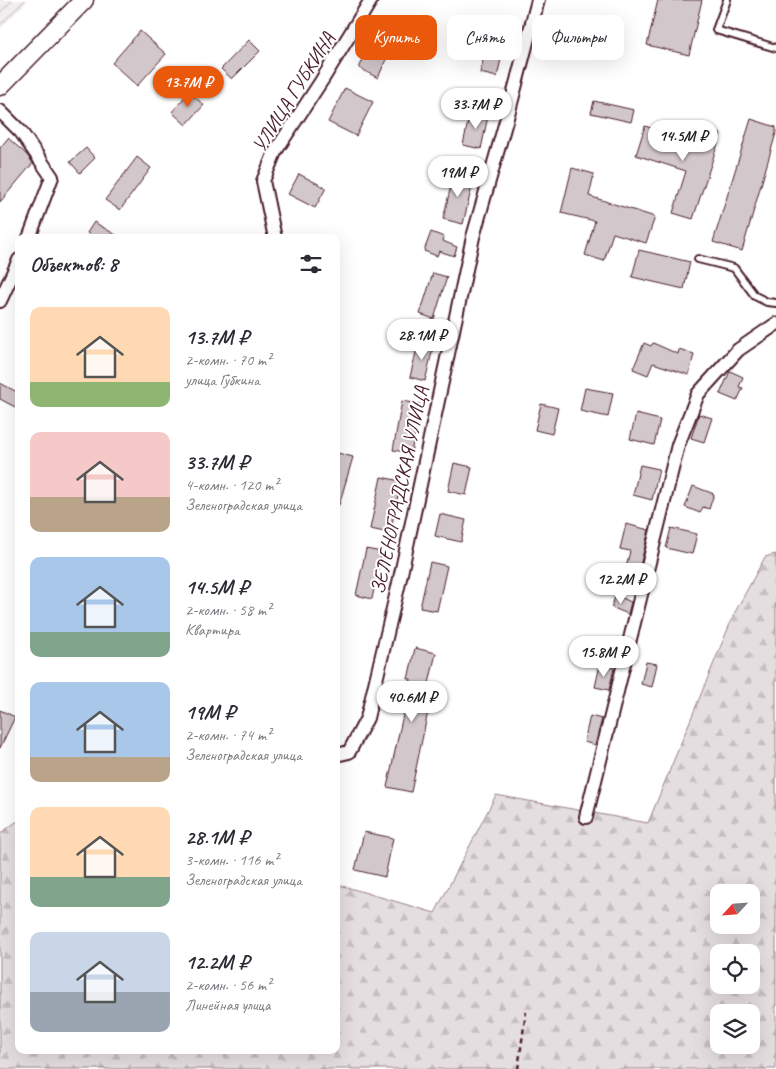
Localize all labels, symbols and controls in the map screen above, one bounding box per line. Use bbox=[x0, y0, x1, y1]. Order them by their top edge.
chip: Купить bbox=[355, 15, 437, 60]
chip: Снять bbox=[447, 15, 522, 60]
chip: Фильтры bbox=[532, 15, 624, 60]
street label: УЛИЦА ГУБКИНА bbox=[247, 27, 341, 157]
pin: 13.7M ₽ bbox=[142, 66, 234, 108]
text: 13.7M ₽ bbox=[164, 72, 212, 92]
pin: 33.7M ₽ bbox=[430, 88, 522, 130]
text: 33.7M ₽ bbox=[452, 94, 500, 114]
pin: 14.5M ₽ bbox=[637, 120, 729, 162]
text: 14.5M ₽ bbox=[659, 126, 707, 146]
pin: 19M ₽ bbox=[423, 156, 493, 198]
text: 19M ₽ bbox=[439, 162, 477, 182]
icon: filters bbox=[297, 250, 325, 278]
text: Объектов: 8 bbox=[30, 251, 118, 277]
pin: 28.1M ₽ bbox=[376, 318, 468, 361]
text: 13.7M ₽ bbox=[185, 324, 249, 350]
text: 28.1M ₽ bbox=[398, 325, 446, 345]
icon: home bbox=[70, 327, 130, 387]
text: 2-комн. · 70 m² bbox=[185, 350, 271, 370]
text: улица Губкина bbox=[185, 370, 260, 390]
street label: ЗЕЛЕНОГРАДСКАЯ УЛИЦА bbox=[365, 383, 434, 596]
text: 33.7M ₽ bbox=[185, 449, 249, 475]
icon: home bbox=[70, 452, 130, 512]
text: 4-комн. · 120 m² bbox=[185, 475, 278, 495]
text: Зеленоградская улица bbox=[185, 495, 302, 515]
pin: 12.2M ₽ bbox=[575, 562, 667, 605]
text: 12.2M ₽ bbox=[597, 569, 645, 589]
text: 14.5M ₽ bbox=[185, 574, 248, 600]
icon: home bbox=[70, 577, 130, 637]
text: 2-комн. · 58 m² bbox=[185, 600, 271, 620]
text: Квартира bbox=[185, 620, 240, 640]
pin: 15.8M ₽ bbox=[558, 636, 650, 678]
text: 15.8M ₽ bbox=[580, 642, 628, 662]
pin: 40.6M ₽ bbox=[366, 680, 458, 723]
text: 40.6M ₽ bbox=[388, 687, 436, 707]
text: 19M ₽ bbox=[185, 699, 235, 725]
icon: home bbox=[70, 702, 130, 762]
text: 2-комн. · 74 m² bbox=[185, 725, 271, 745]
text: Зеленоградская улица bbox=[185, 745, 302, 765]
text: 28.1M ₽ bbox=[185, 824, 249, 850]
icon: home bbox=[70, 827, 130, 887]
text: 3-комн. · 116 m² bbox=[185, 850, 278, 870]
text: Зеленоградская улица bbox=[185, 870, 302, 890]
north arrow bbox=[710, 884, 760, 934]
map controls bbox=[710, 884, 760, 1054]
button: locate bbox=[710, 944, 760, 994]
text: 12.2M ₽ bbox=[185, 949, 249, 975]
icon: home bbox=[70, 952, 130, 1012]
text: 2-комн. · 56 m² bbox=[185, 975, 271, 995]
text: Линейная улица bbox=[185, 995, 270, 1015]
button: layers bbox=[710, 1004, 760, 1054]

